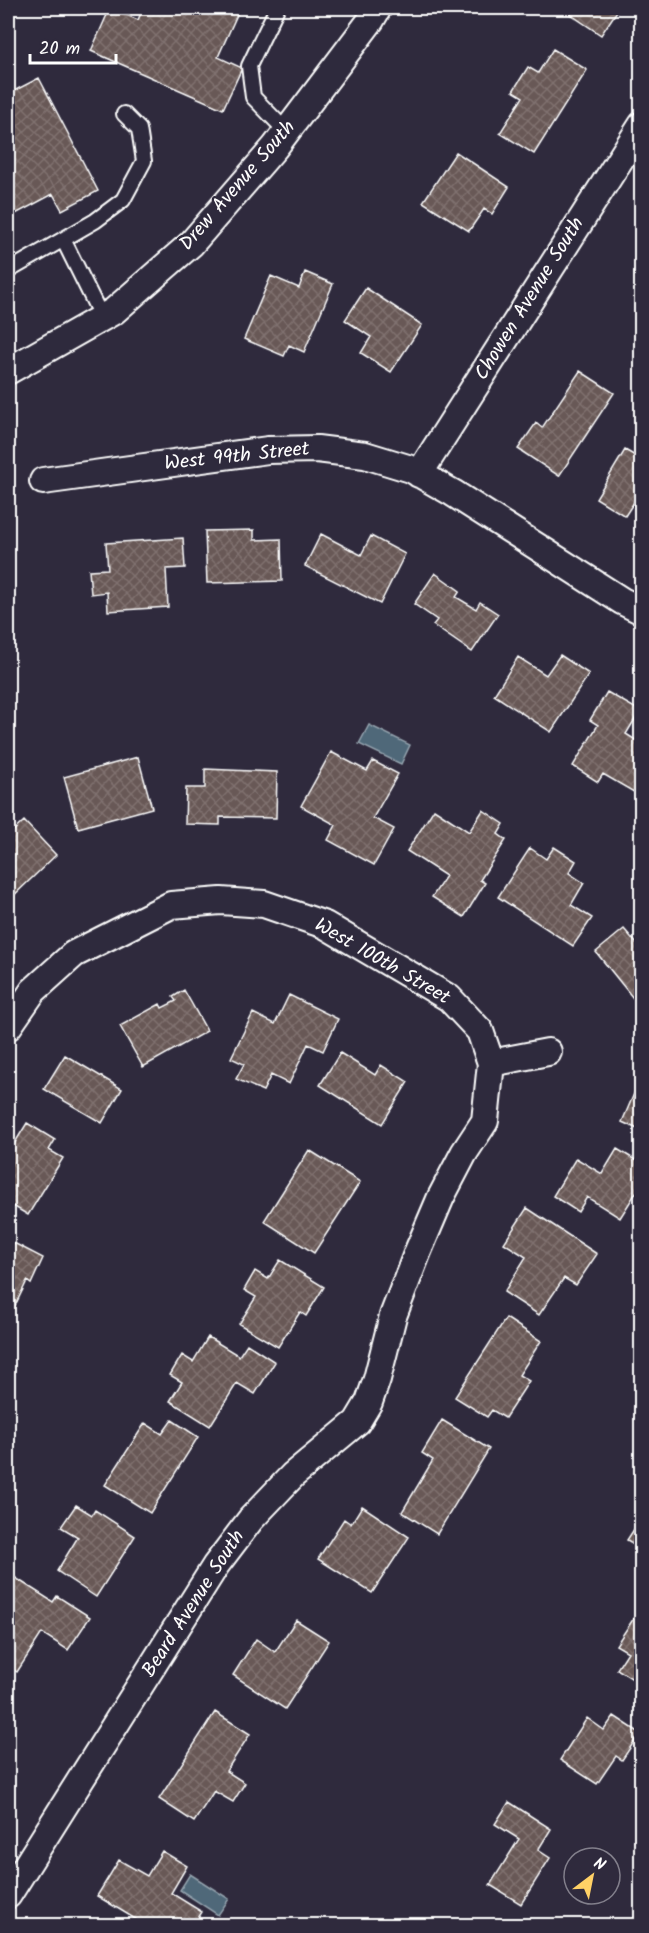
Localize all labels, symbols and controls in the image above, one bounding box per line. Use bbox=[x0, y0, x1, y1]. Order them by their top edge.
scale bar bbox=[30, 27, 116, 65]
text: 20 m bbox=[39, 35, 80, 64]
street label: Drew Avenue South bbox=[172, 113, 304, 259]
street label: Chowen Avenue South bbox=[467, 211, 593, 387]
street label: West 99th Street bbox=[163, 433, 311, 481]
street label: West 100th Street bbox=[308, 910, 456, 1014]
street label: Beard Avenue South bbox=[134, 1524, 254, 1684]
north arrow bbox=[562, 1846, 622, 1906]
text: N bbox=[588, 1851, 610, 1878]

